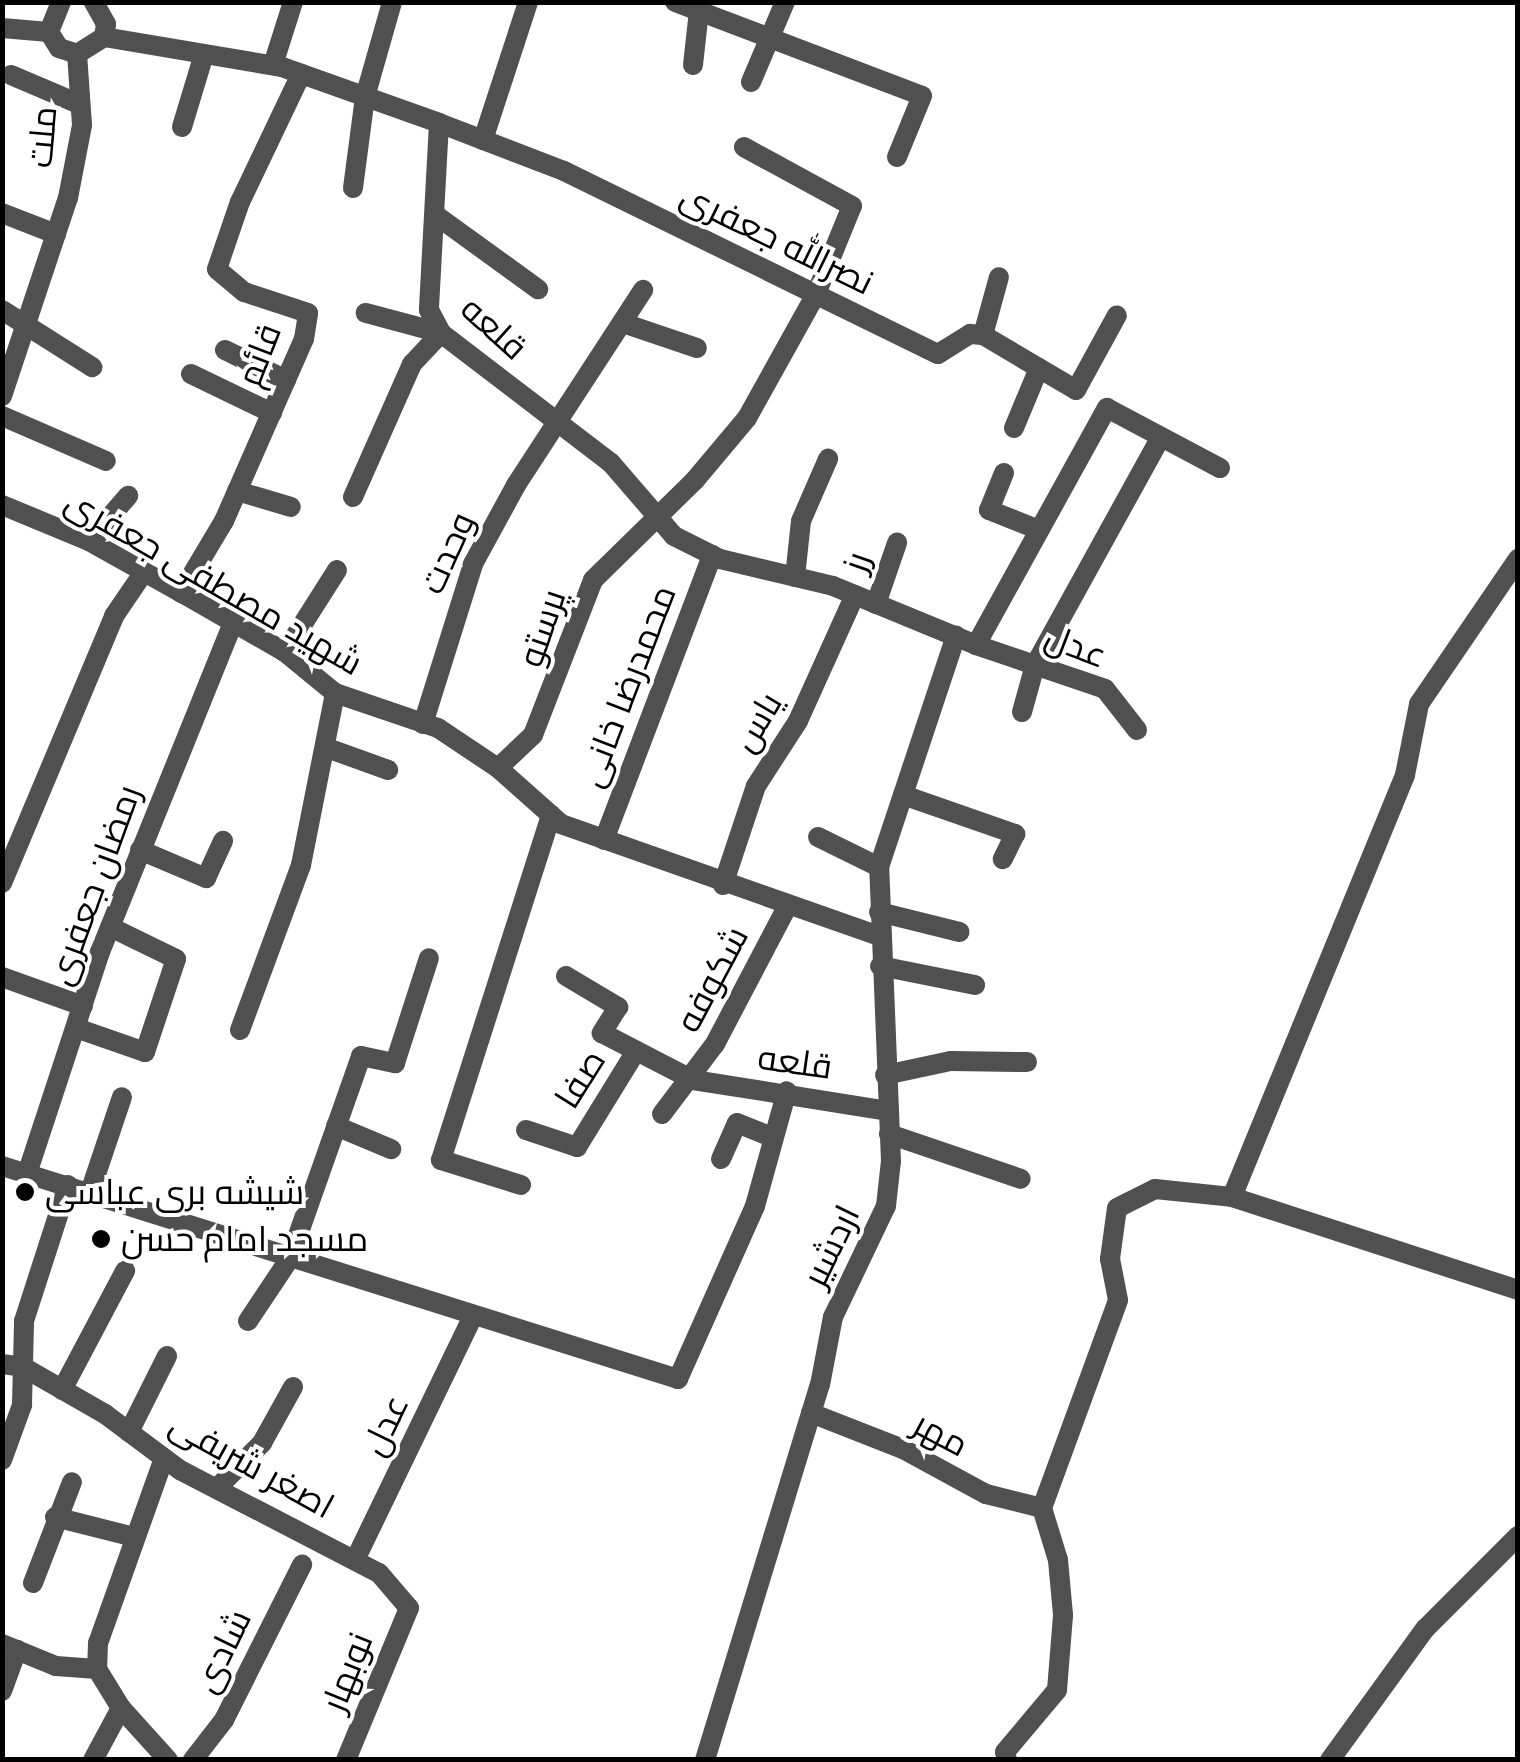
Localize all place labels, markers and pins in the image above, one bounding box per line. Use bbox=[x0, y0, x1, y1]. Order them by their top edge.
place label: شیشه بری عباسی bbox=[45, 1171, 304, 1213]
marker: شیشه بری عباسی bbox=[14, 1181, 36, 1203]
place label: مسجد امام حسن bbox=[121, 1218, 368, 1260]
marker: مسجد امام حسن bbox=[90, 1228, 112, 1250]

